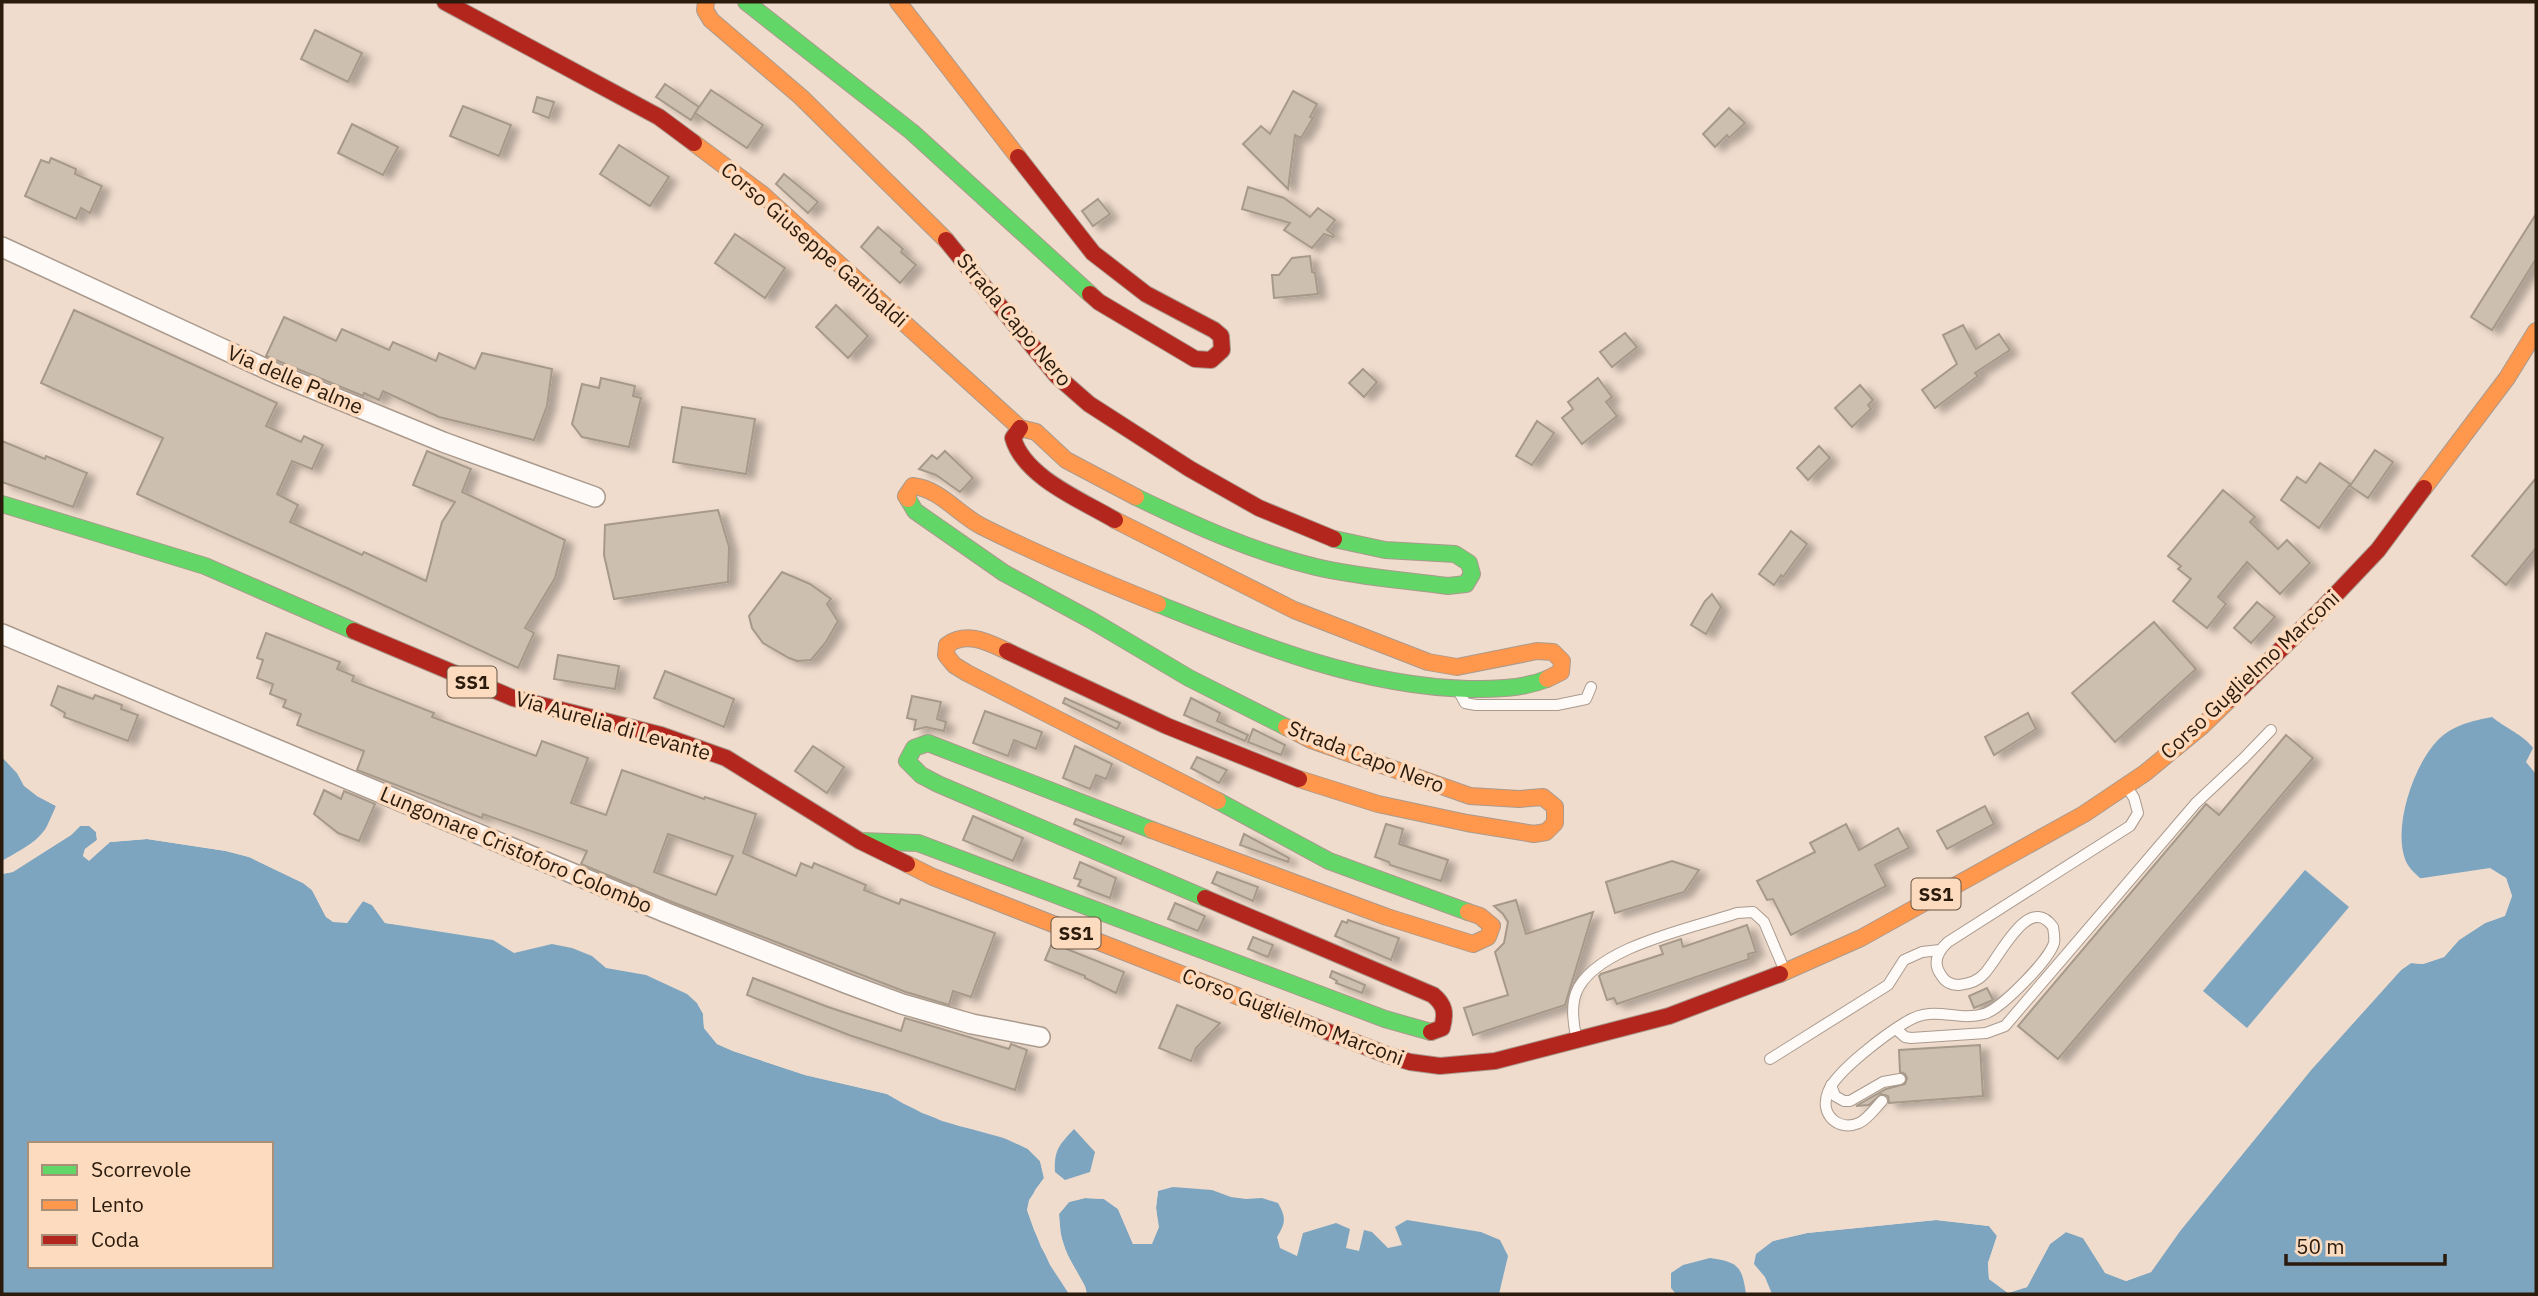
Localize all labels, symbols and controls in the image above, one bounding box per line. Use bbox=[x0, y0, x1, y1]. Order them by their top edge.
street label: Corso Giuseppe Garibaldi bbox=[715, 155, 914, 333]
street label: Strada Capo Nero bbox=[951, 247, 1079, 392]
street label: Via delle Palme bbox=[223, 338, 368, 420]
street label: Corso Guglielmo Marconi bbox=[2154, 584, 2345, 765]
road number: SS1 bbox=[448, 666, 496, 698]
street label: Via Aurelia di Levante bbox=[512, 684, 714, 766]
street label: Strada Capo Nero bbox=[1284, 713, 1449, 799]
street label: Lungomare Cristoforo Colombo bbox=[376, 779, 657, 919]
road number: SS1 bbox=[1912, 878, 1960, 909]
road number: SS1 bbox=[1052, 917, 1100, 948]
street label: Corso Guglielmo Marconi bbox=[1178, 961, 1408, 1071]
legend bbox=[28, 1142, 273, 1268]
text: Scorrevole bbox=[91, 1155, 191, 1183]
text: Lento bbox=[91, 1190, 144, 1218]
scale bar bbox=[2286, 1222, 2445, 1266]
text: Coda bbox=[91, 1225, 139, 1253]
text: 50 m bbox=[2296, 1232, 2345, 1260]

